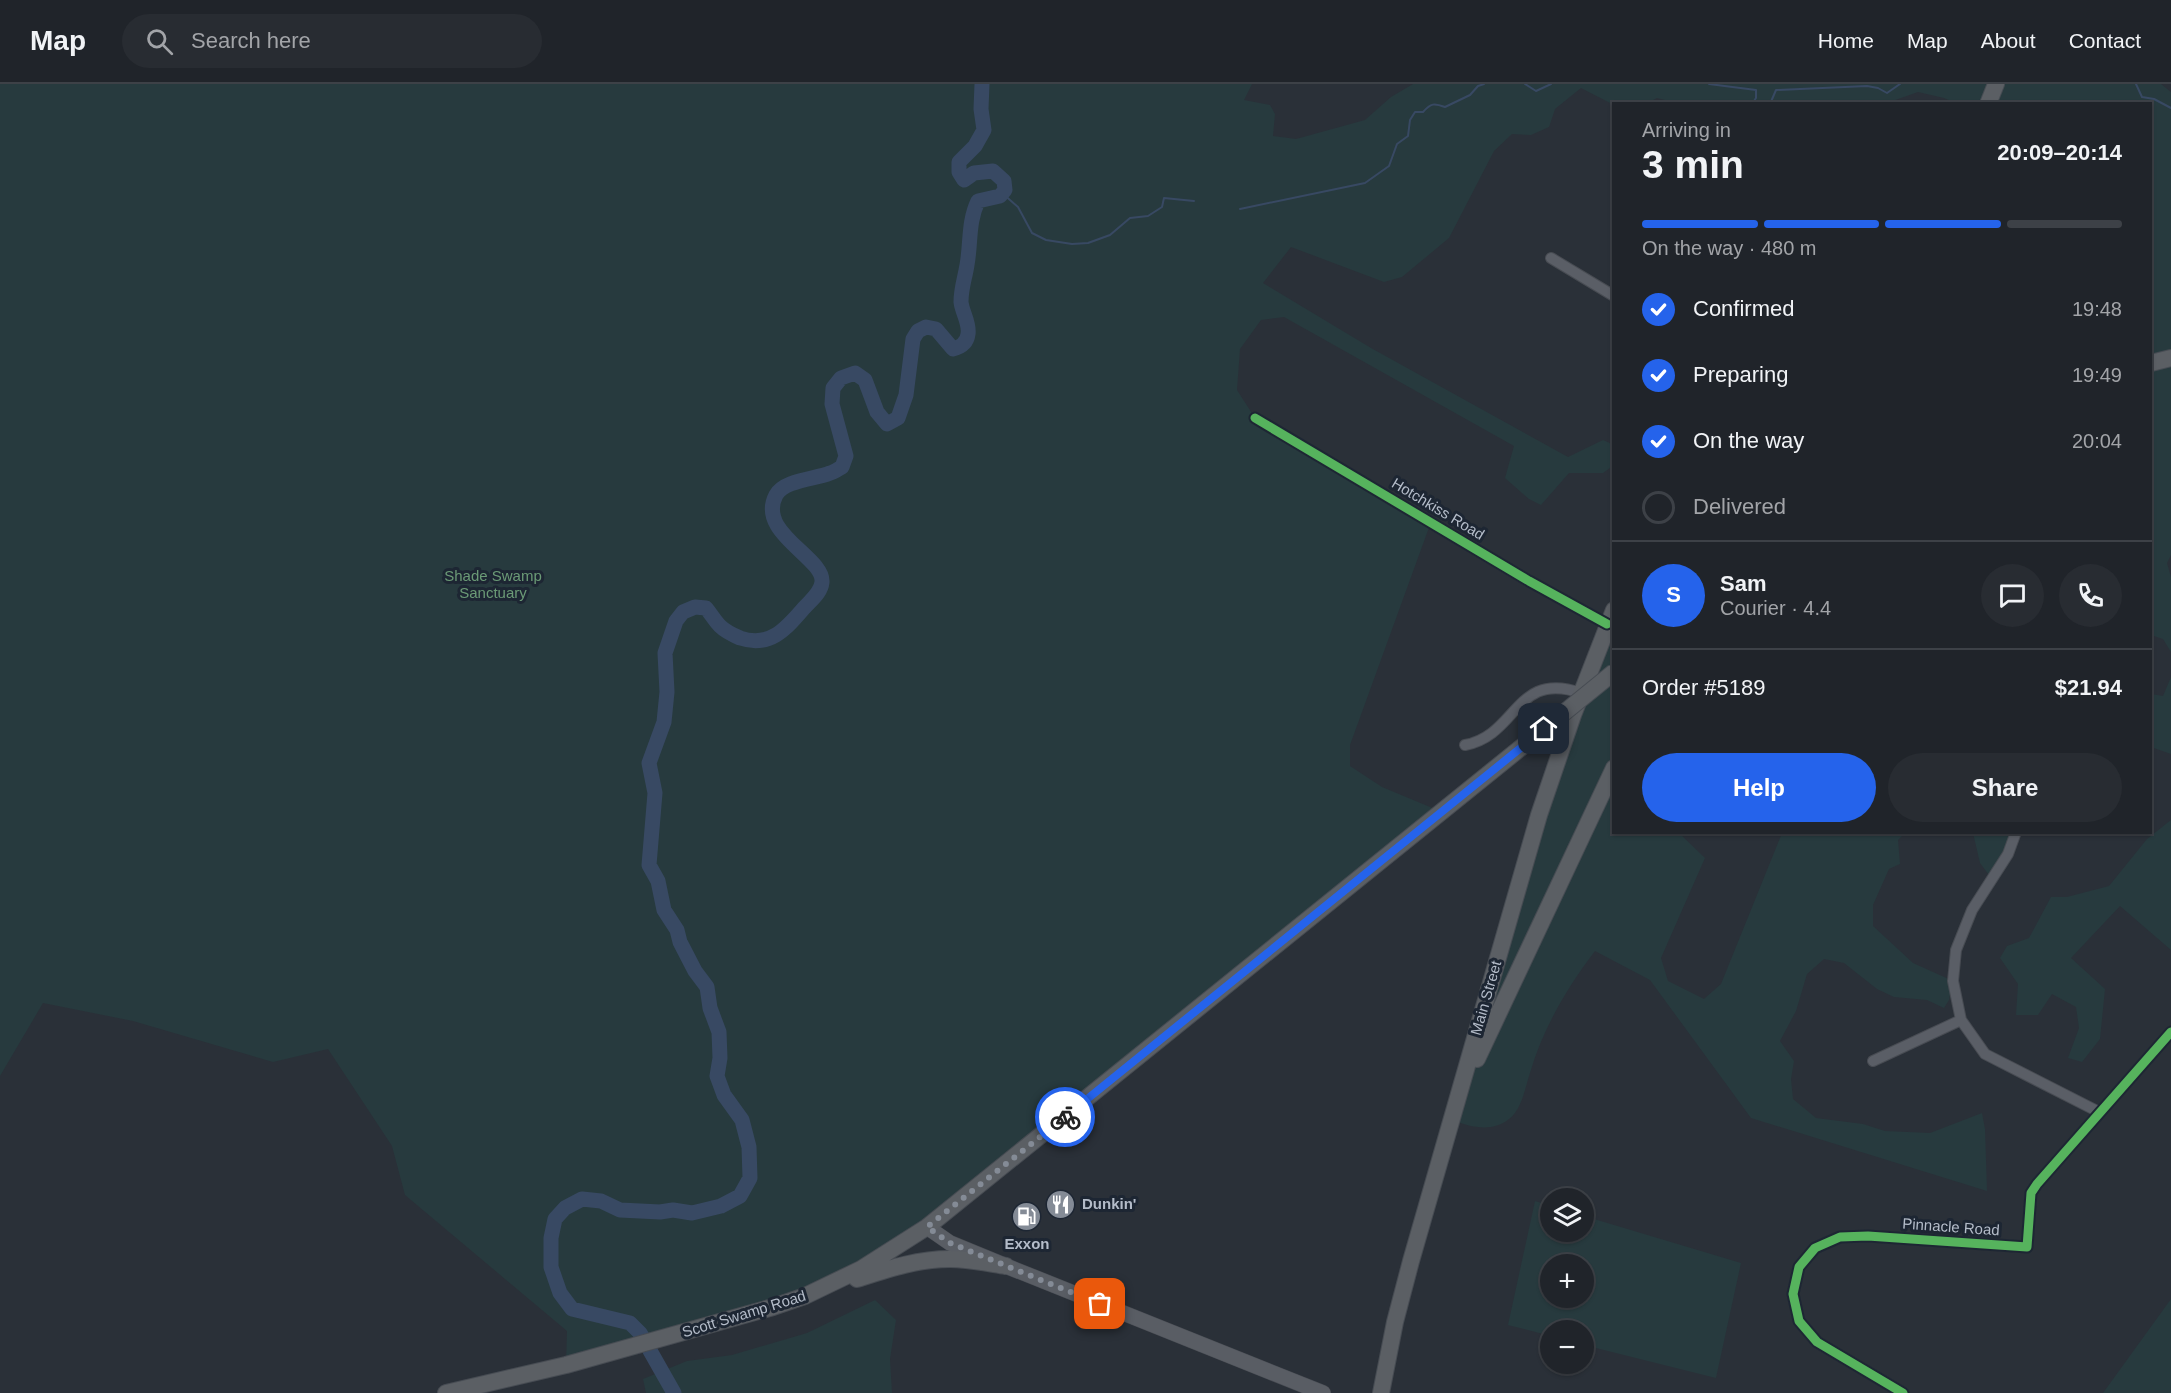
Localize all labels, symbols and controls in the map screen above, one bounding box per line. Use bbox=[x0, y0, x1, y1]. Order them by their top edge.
search box bbox=[122, 14, 542, 68]
text: Map bbox=[30, 25, 86, 56]
icon: search bbox=[143, 25, 176, 58]
text: Search here bbox=[191, 28, 311, 53]
text: Home bbox=[1818, 29, 1874, 52]
text: Map bbox=[1907, 29, 1948, 52]
text: About bbox=[1981, 29, 2036, 52]
text: Contact bbox=[2069, 29, 2141, 52]
text: Arriving in bbox=[1642, 119, 1731, 141]
text: 20:09–20:14 bbox=[1997, 140, 2122, 165]
text: 3 min bbox=[1642, 143, 1744, 186]
text: On the way · 480 m bbox=[1642, 237, 1817, 259]
icon: check bbox=[1642, 293, 1675, 326]
text: Confirmed bbox=[1693, 296, 1794, 321]
text: 19:48 bbox=[2072, 298, 2122, 320]
icon: check bbox=[1642, 359, 1675, 392]
text: Preparing bbox=[1693, 362, 1788, 387]
text: 19:49 bbox=[2072, 364, 2122, 386]
icon: check bbox=[1642, 425, 1675, 458]
text: On the way bbox=[1693, 428, 1804, 453]
text: 20:04 bbox=[2072, 430, 2122, 452]
street label: Hotchkiss Road bbox=[1389, 474, 1488, 543]
text: Delivered bbox=[1693, 494, 1786, 519]
button: chat bbox=[1981, 564, 2044, 627]
button: phone bbox=[2059, 564, 2122, 627]
park label: Shade Swamp Sanctuary bbox=[444, 567, 542, 601]
text: Sam bbox=[1720, 571, 1766, 596]
text: S bbox=[1666, 582, 1681, 607]
text: Courier · 4.4 bbox=[1720, 597, 1831, 619]
text: Order #5189 bbox=[1642, 675, 1766, 700]
text: $21.94 bbox=[2055, 675, 2122, 700]
pin bbox=[1518, 703, 1569, 754]
icon: home bbox=[1527, 712, 1560, 745]
button: Help bbox=[1642, 753, 1876, 822]
button: Share bbox=[1888, 753, 2122, 822]
street label: Main Street bbox=[1467, 958, 1504, 1037]
courier bbox=[1035, 1087, 1095, 1147]
icon: bike bbox=[1049, 1101, 1082, 1134]
restaurant icon: Dunkin' bbox=[1045, 1188, 1077, 1220]
map controls bbox=[1540, 1188, 1594, 1374]
button: layers bbox=[1540, 1188, 1594, 1242]
place label: Dunkin' bbox=[1082, 1195, 1136, 1212]
fuel station icon: Exxon bbox=[1011, 1201, 1043, 1233]
street label: Pinnacle Road bbox=[1902, 1215, 2000, 1238]
place label: Exxon bbox=[1004, 1235, 1050, 1252]
button: + bbox=[1540, 1254, 1594, 1308]
pin bbox=[1074, 1278, 1125, 1329]
street label: Scott Swamp Road bbox=[680, 1287, 808, 1340]
icon: bag bbox=[1083, 1287, 1116, 1320]
button: − bbox=[1540, 1320, 1594, 1374]

